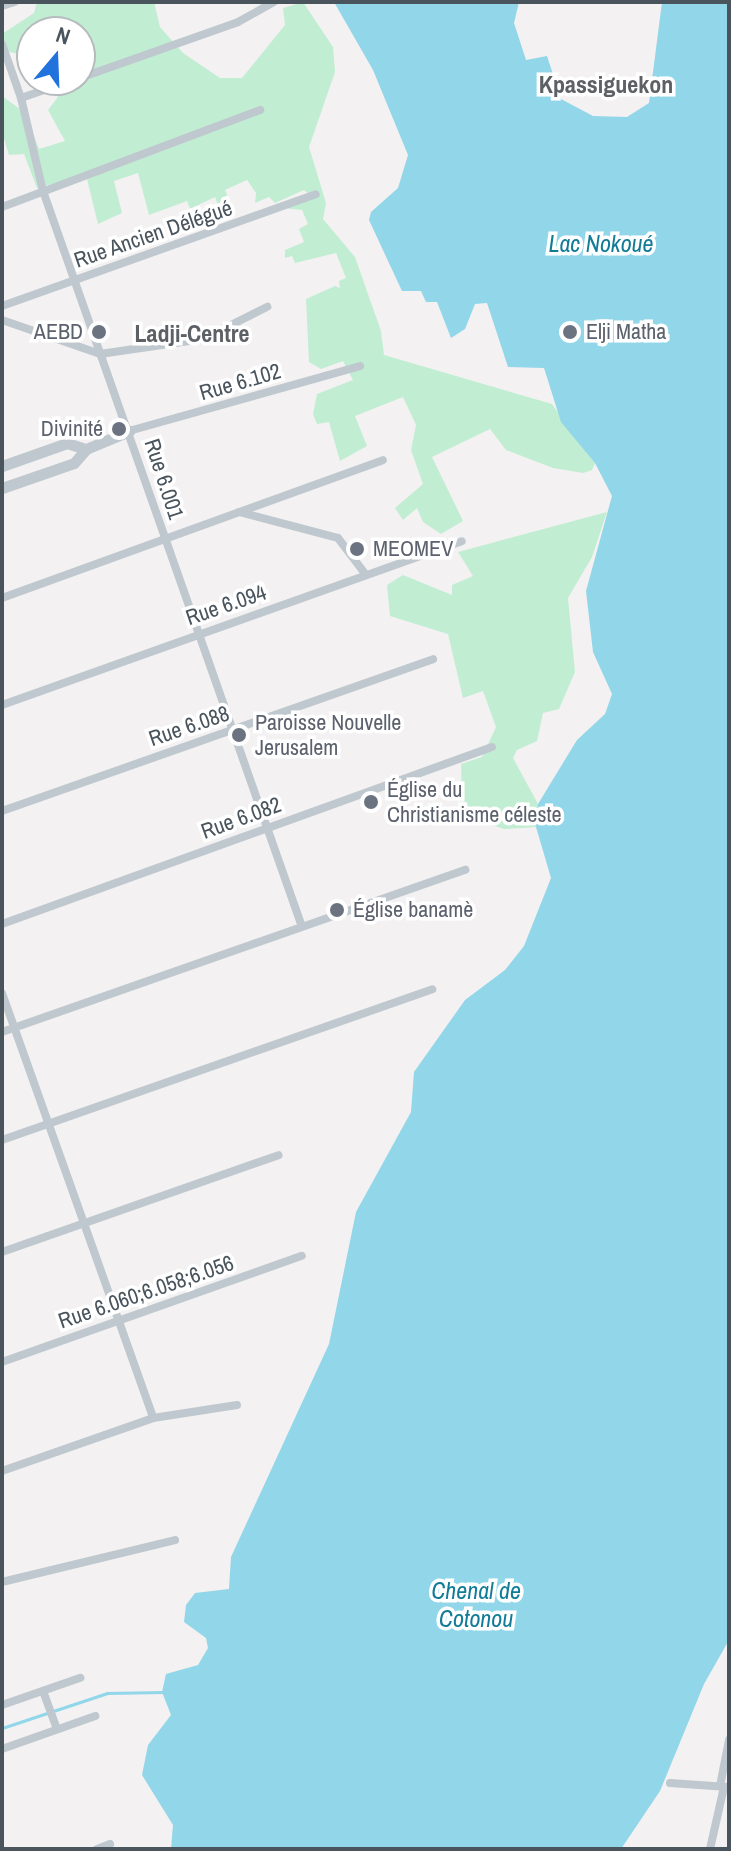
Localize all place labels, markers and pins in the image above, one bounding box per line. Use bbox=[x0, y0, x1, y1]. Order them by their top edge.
place label: AEBD bbox=[34, 319, 83, 345]
place label: Elji Matha bbox=[586, 319, 666, 345]
marker: AEBD bbox=[90, 323, 108, 341]
marker: Elji Matha bbox=[561, 323, 579, 341]
place label: Divinité bbox=[41, 416, 103, 442]
marker: Divinité bbox=[110, 420, 128, 438]
place label: MEOMEV bbox=[373, 536, 453, 562]
marker: MEOMEV bbox=[348, 540, 366, 558]
place label: Paroisse Nouvelle Jerusalem bbox=[255, 709, 401, 760]
marker: Paroisse Nouvelle Jerusalem bbox=[230, 726, 248, 744]
place label: Église du Christianisme céleste bbox=[387, 776, 561, 828]
marker: Église du Christianisme céleste bbox=[362, 793, 380, 811]
place label: Église banamè bbox=[353, 897, 473, 923]
marker: Église banamè bbox=[328, 901, 346, 919]

